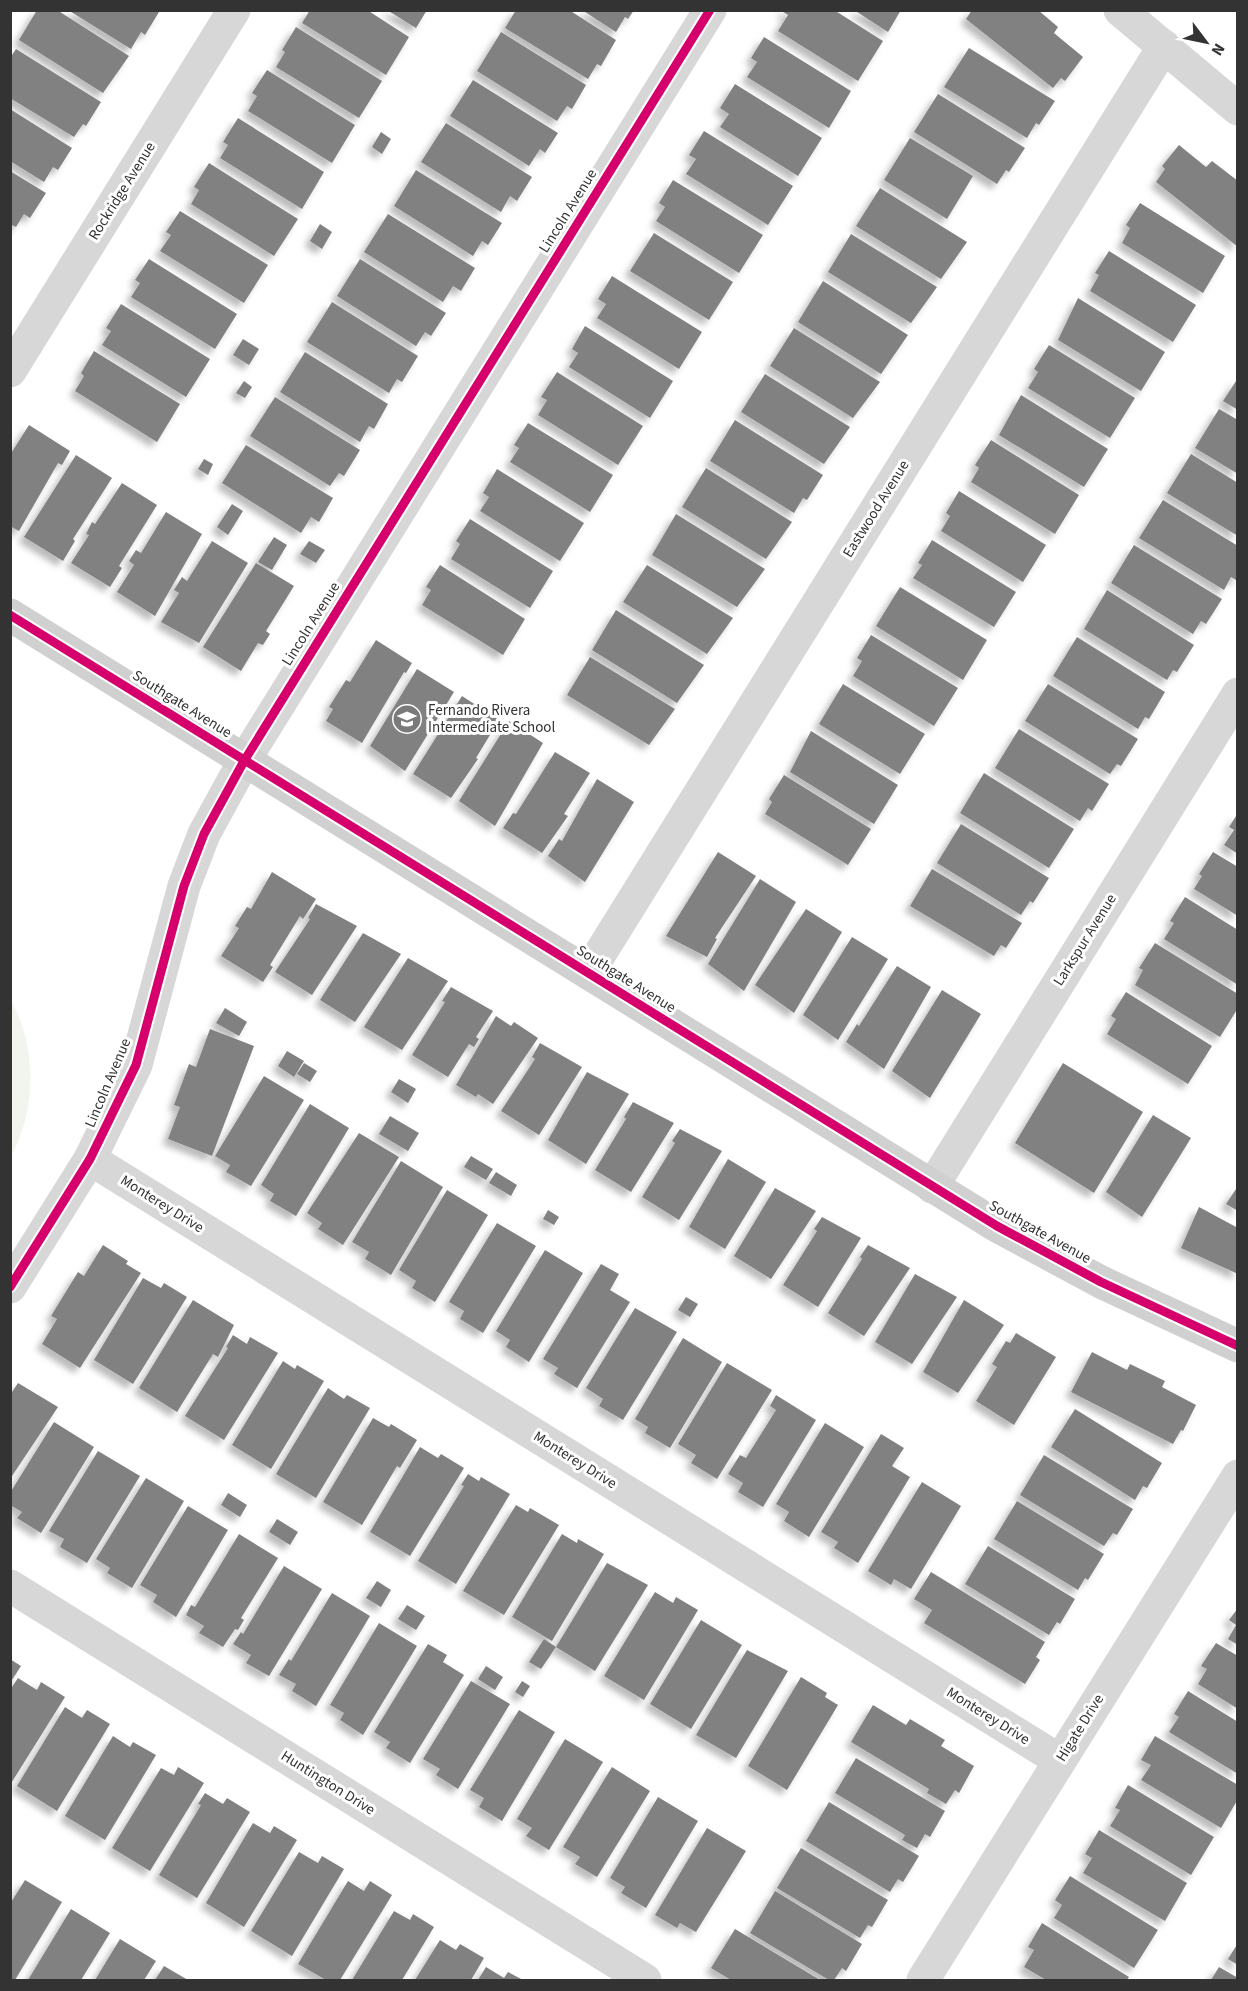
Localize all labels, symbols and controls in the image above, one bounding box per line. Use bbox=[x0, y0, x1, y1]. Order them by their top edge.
north arrow bbox=[1176, 12, 1236, 72]
text: N bbox=[1206, 39, 1230, 60]
street label: Rockridge Avenue bbox=[83, 138, 161, 244]
street label: Lincoln Avenue bbox=[534, 165, 602, 257]
street label: Eastwood Avenue bbox=[838, 456, 914, 562]
street label: Lincoln Avenue bbox=[277, 578, 345, 670]
street label: Southgate Avenue bbox=[128, 665, 236, 743]
place label: Fernando Rivera Intermediate School bbox=[428, 700, 555, 738]
school or university icon: Fernando Rivera Intermediate School bbox=[391, 703, 423, 735]
street label: Larkspur Avenue bbox=[1048, 890, 1122, 990]
street label: Southgate Avenue bbox=[572, 940, 680, 1018]
street label: Lincoln Avenue bbox=[80, 1035, 136, 1131]
street label: Monterey Drive bbox=[116, 1170, 208, 1238]
street label: Southgate Avenue bbox=[985, 1195, 1095, 1269]
street label: Monterey Drive bbox=[529, 1426, 621, 1494]
street label: Monterey Drive bbox=[942, 1682, 1034, 1750]
street label: Higate Drive bbox=[1051, 1690, 1109, 1766]
street label: Huntington Drive bbox=[277, 1746, 379, 1820]

